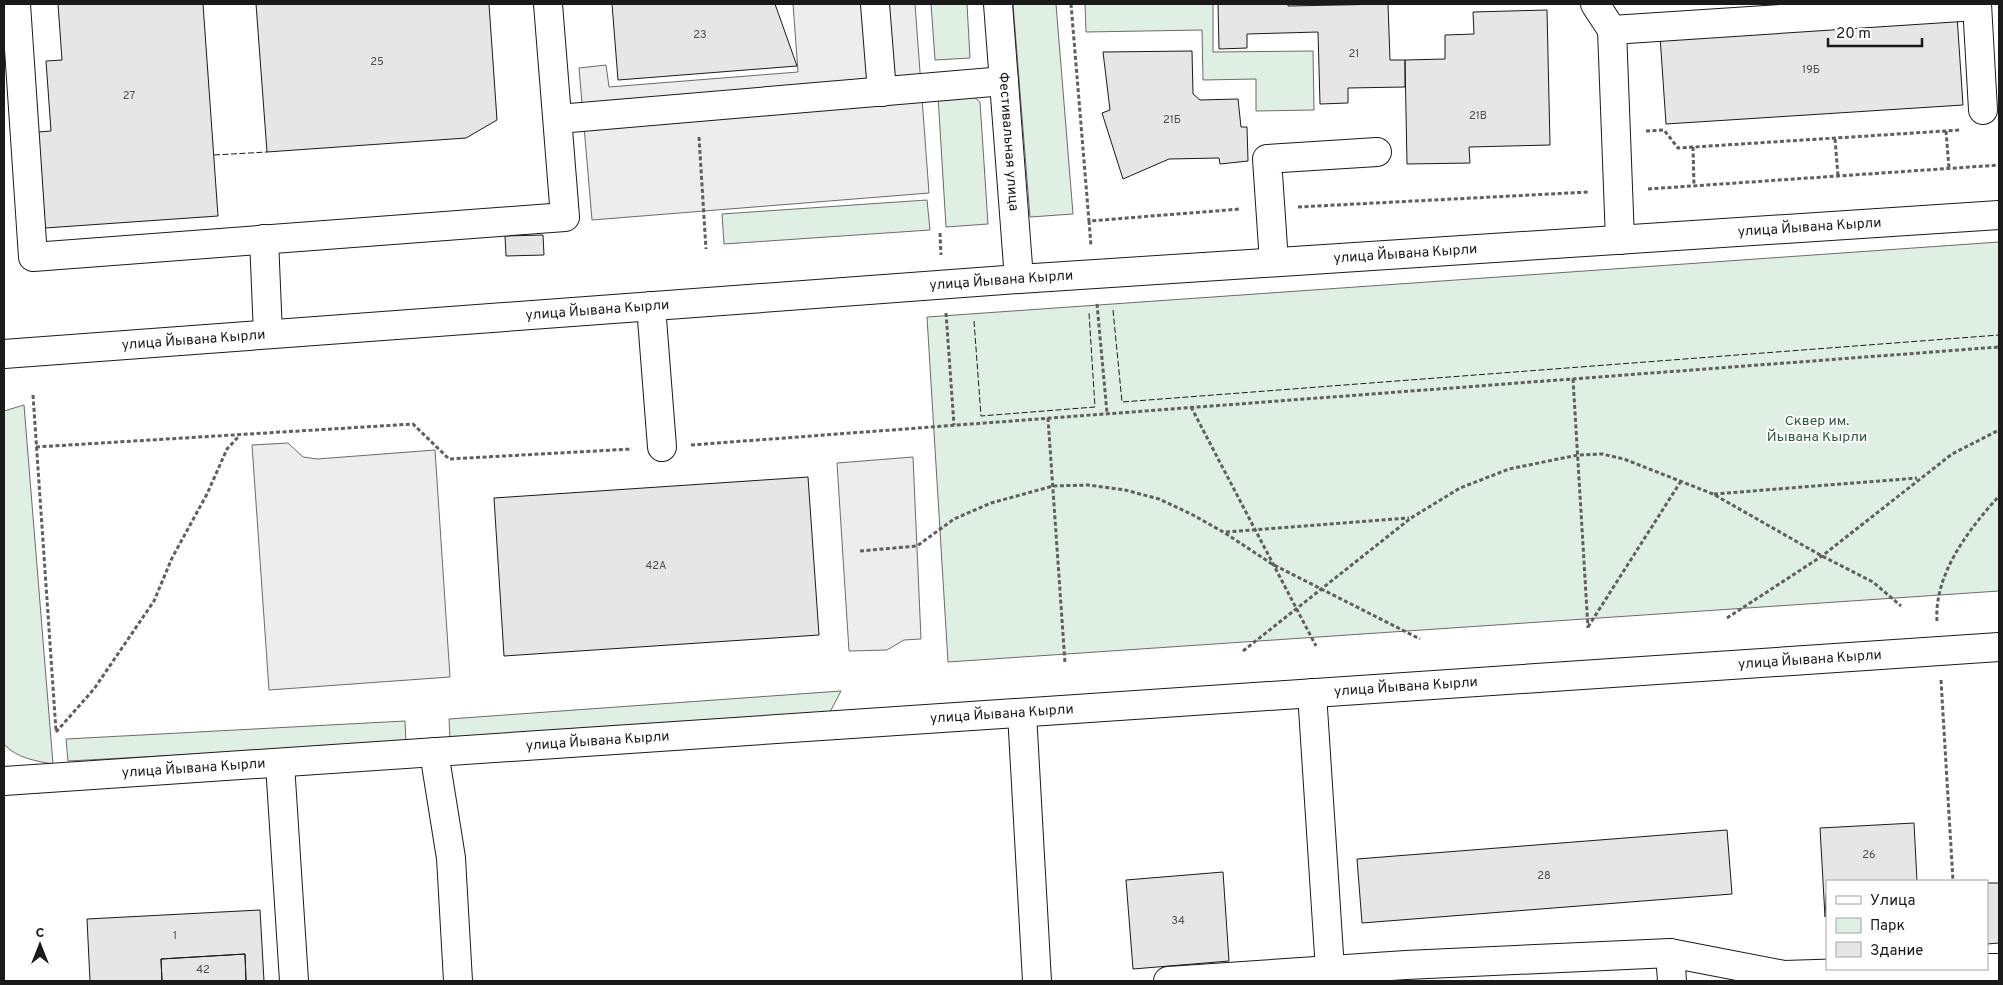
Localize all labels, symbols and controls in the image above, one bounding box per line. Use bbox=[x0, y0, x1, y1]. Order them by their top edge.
scale bar bbox=[1828, 15, 1922, 47]
text: 20 m bbox=[1836, 25, 1871, 44]
house number: 23 bbox=[693, 28, 707, 42]
house number: 21 bbox=[1349, 47, 1359, 61]
house number: 25 bbox=[370, 55, 384, 69]
house number: 19Б bbox=[1802, 63, 1820, 77]
street label: Фестивальная улица bbox=[995, 71, 1022, 212]
house number: 27 bbox=[123, 89, 135, 103]
house number: 21В bbox=[1469, 109, 1487, 123]
house number: 21Б bbox=[1163, 113, 1181, 127]
street label: улица Йывана Кырли bbox=[1737, 214, 1882, 241]
street label: улица Йывана Кырли bbox=[1333, 241, 1478, 267]
street label: улица Йывана Кырли bbox=[929, 267, 1074, 294]
street label: улица Йывана Кырли bbox=[525, 296, 670, 324]
street label: улица Йывана Кырли bbox=[121, 326, 266, 354]
park label: Сквер им. Йывана Кырли bbox=[1767, 413, 1867, 446]
house number: 42А bbox=[645, 559, 667, 573]
street label: улица Йывана Кырли bbox=[1737, 646, 1882, 673]
street label: улица Йывана Кырли bbox=[1333, 674, 1478, 700]
street label: улица Йывана Кырли bbox=[929, 701, 1074, 727]
street label: улица Йывана Кырли bbox=[525, 728, 670, 754]
street label: улица Йывана Кырли bbox=[121, 755, 266, 782]
house number: 26 bbox=[1862, 848, 1876, 862]
house number: 28 bbox=[1537, 869, 1551, 883]
legend bbox=[1826, 880, 1988, 970]
text: Улица bbox=[1870, 892, 1915, 911]
house number: 34 bbox=[1171, 914, 1185, 928]
text: Парк bbox=[1870, 917, 1905, 936]
north arrow bbox=[15, 920, 65, 970]
text: С bbox=[36, 925, 45, 942]
house number: 1 bbox=[173, 929, 177, 943]
text: Здание bbox=[1870, 942, 1923, 961]
house number: 42 bbox=[196, 963, 210, 977]

